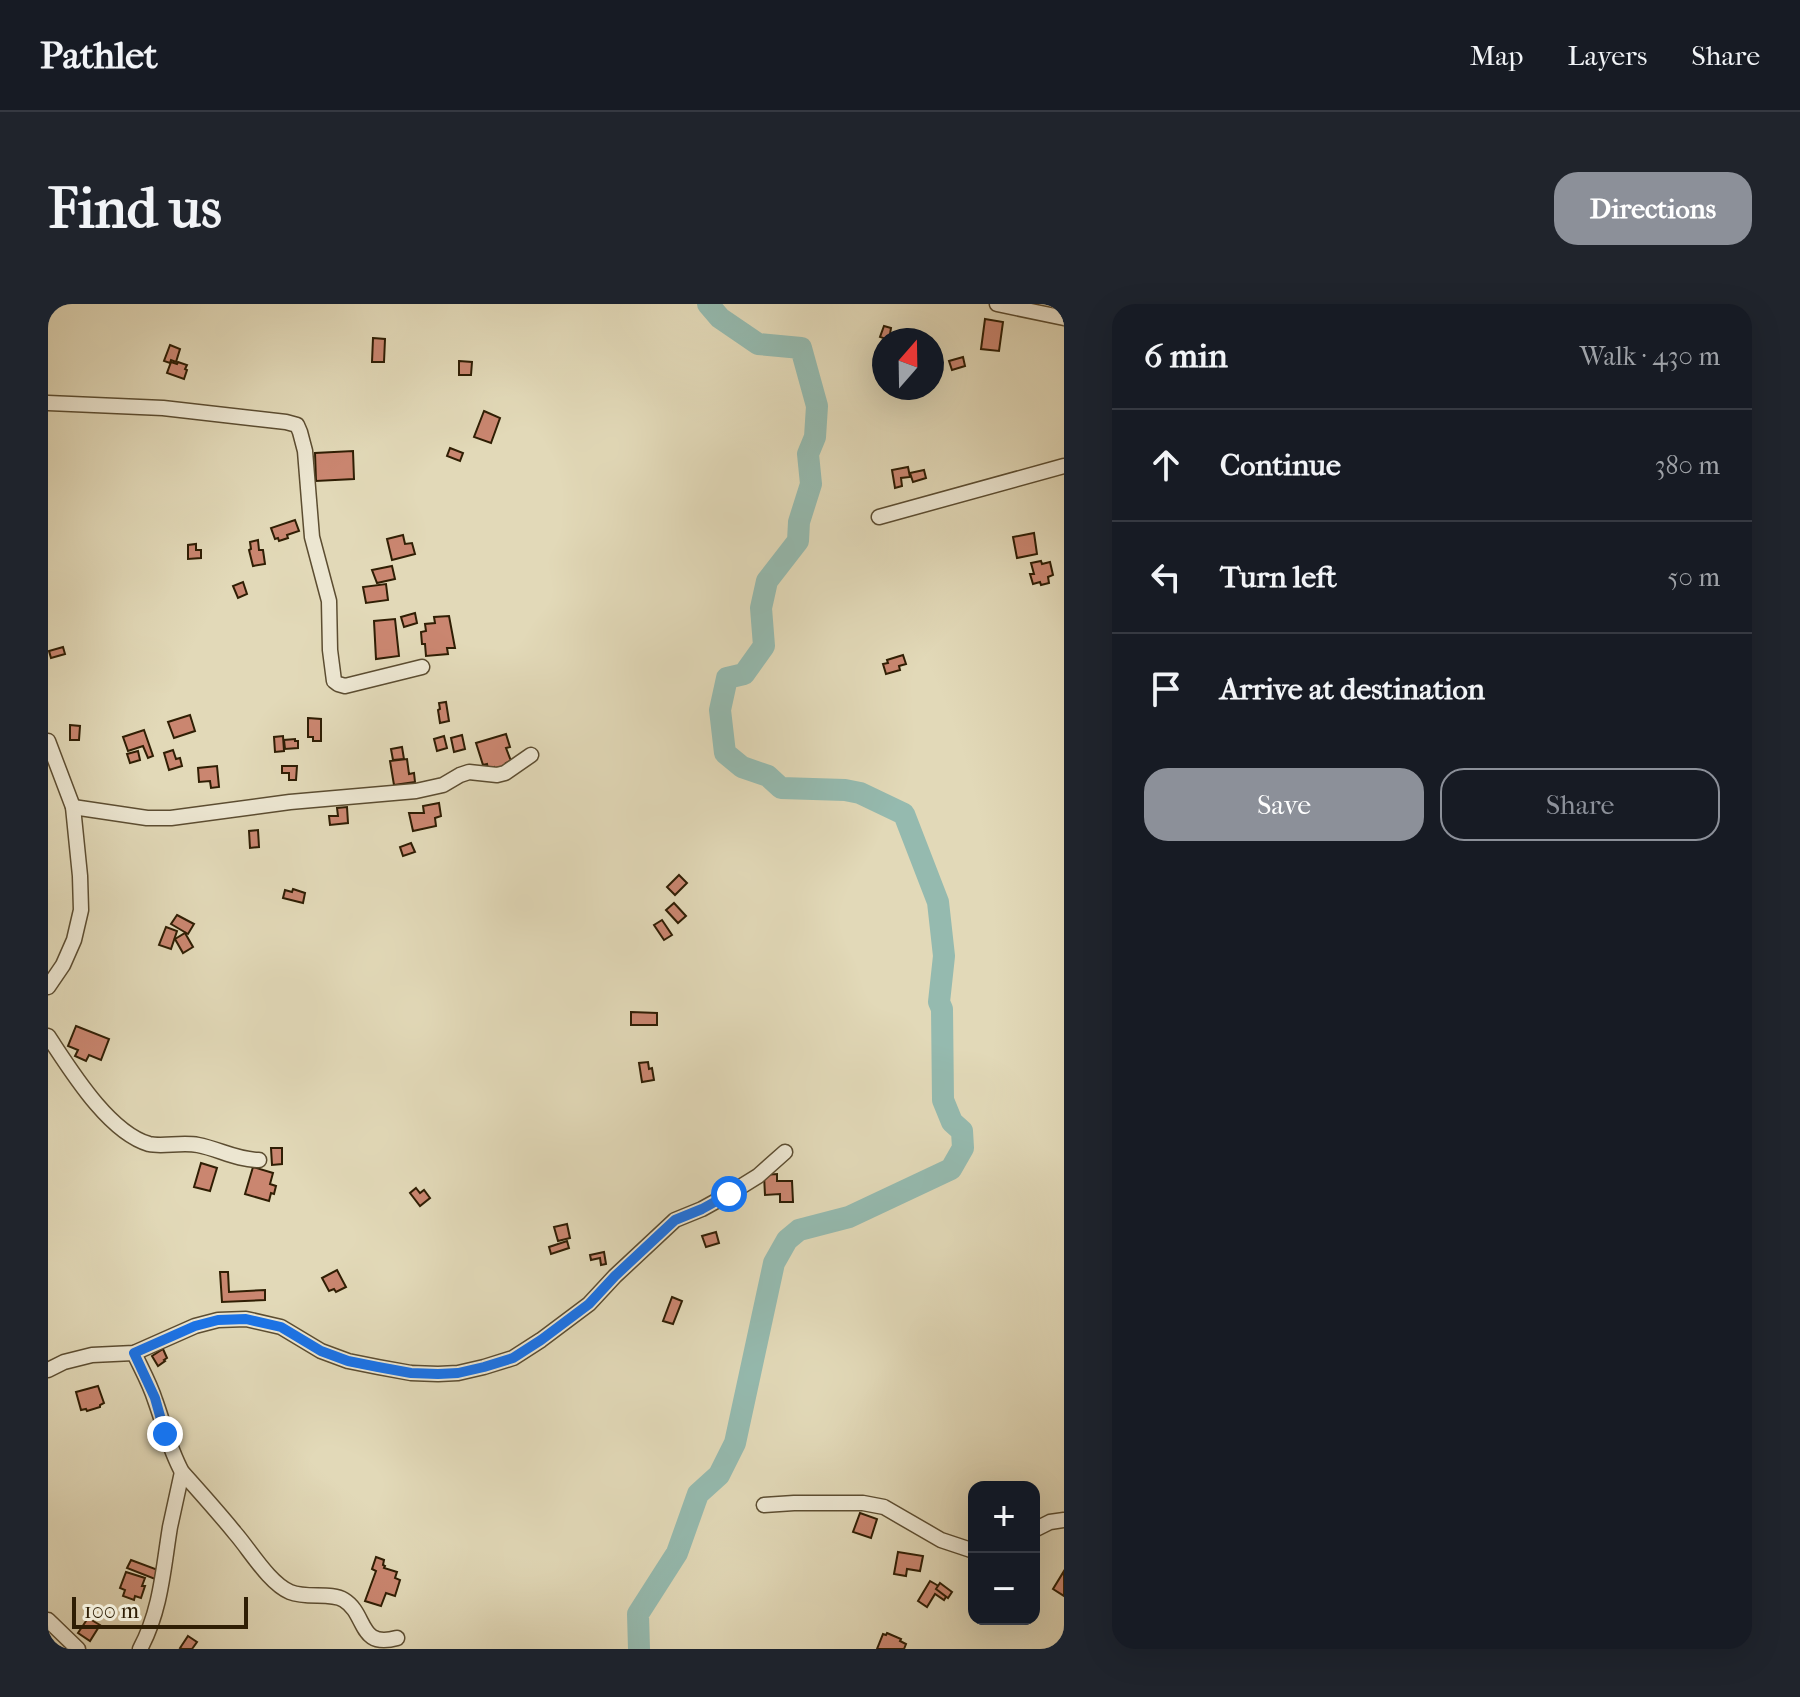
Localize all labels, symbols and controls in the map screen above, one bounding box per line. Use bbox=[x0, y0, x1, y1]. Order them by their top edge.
text: Pathlet bbox=[40, 33, 158, 78]
text: Map bbox=[1470, 39, 1523, 72]
text: Layers bbox=[1567, 39, 1647, 72]
text: Share bbox=[1691, 39, 1760, 72]
button: Directions bbox=[1554, 172, 1752, 245]
text: Find us bbox=[48, 176, 222, 241]
north arrow bbox=[872, 328, 944, 400]
text: 6 min bbox=[1144, 336, 1228, 376]
text: Walk · 430 m bbox=[1580, 341, 1720, 372]
icon: ahead bbox=[1144, 443, 1188, 487]
text: Continue bbox=[1220, 448, 1341, 483]
text: 380 m bbox=[1655, 450, 1720, 481]
icon: left bbox=[1144, 555, 1188, 599]
text: Turn left bbox=[1220, 560, 1337, 595]
text: 50 m bbox=[1667, 562, 1720, 593]
icon: arrive bbox=[1144, 667, 1188, 711]
text: Arrive at destination bbox=[1220, 672, 1485, 707]
button: Save bbox=[1144, 768, 1424, 841]
button: Share bbox=[1440, 768, 1720, 841]
route start bbox=[711, 1176, 747, 1212]
route end bbox=[147, 1416, 183, 1452]
map controls bbox=[968, 1481, 1040, 1625]
button: + bbox=[968, 1481, 1040, 1553]
button: − bbox=[968, 1553, 1040, 1625]
scale bar bbox=[72, 1593, 248, 1629]
text: 100 m bbox=[84, 1598, 139, 1624]

